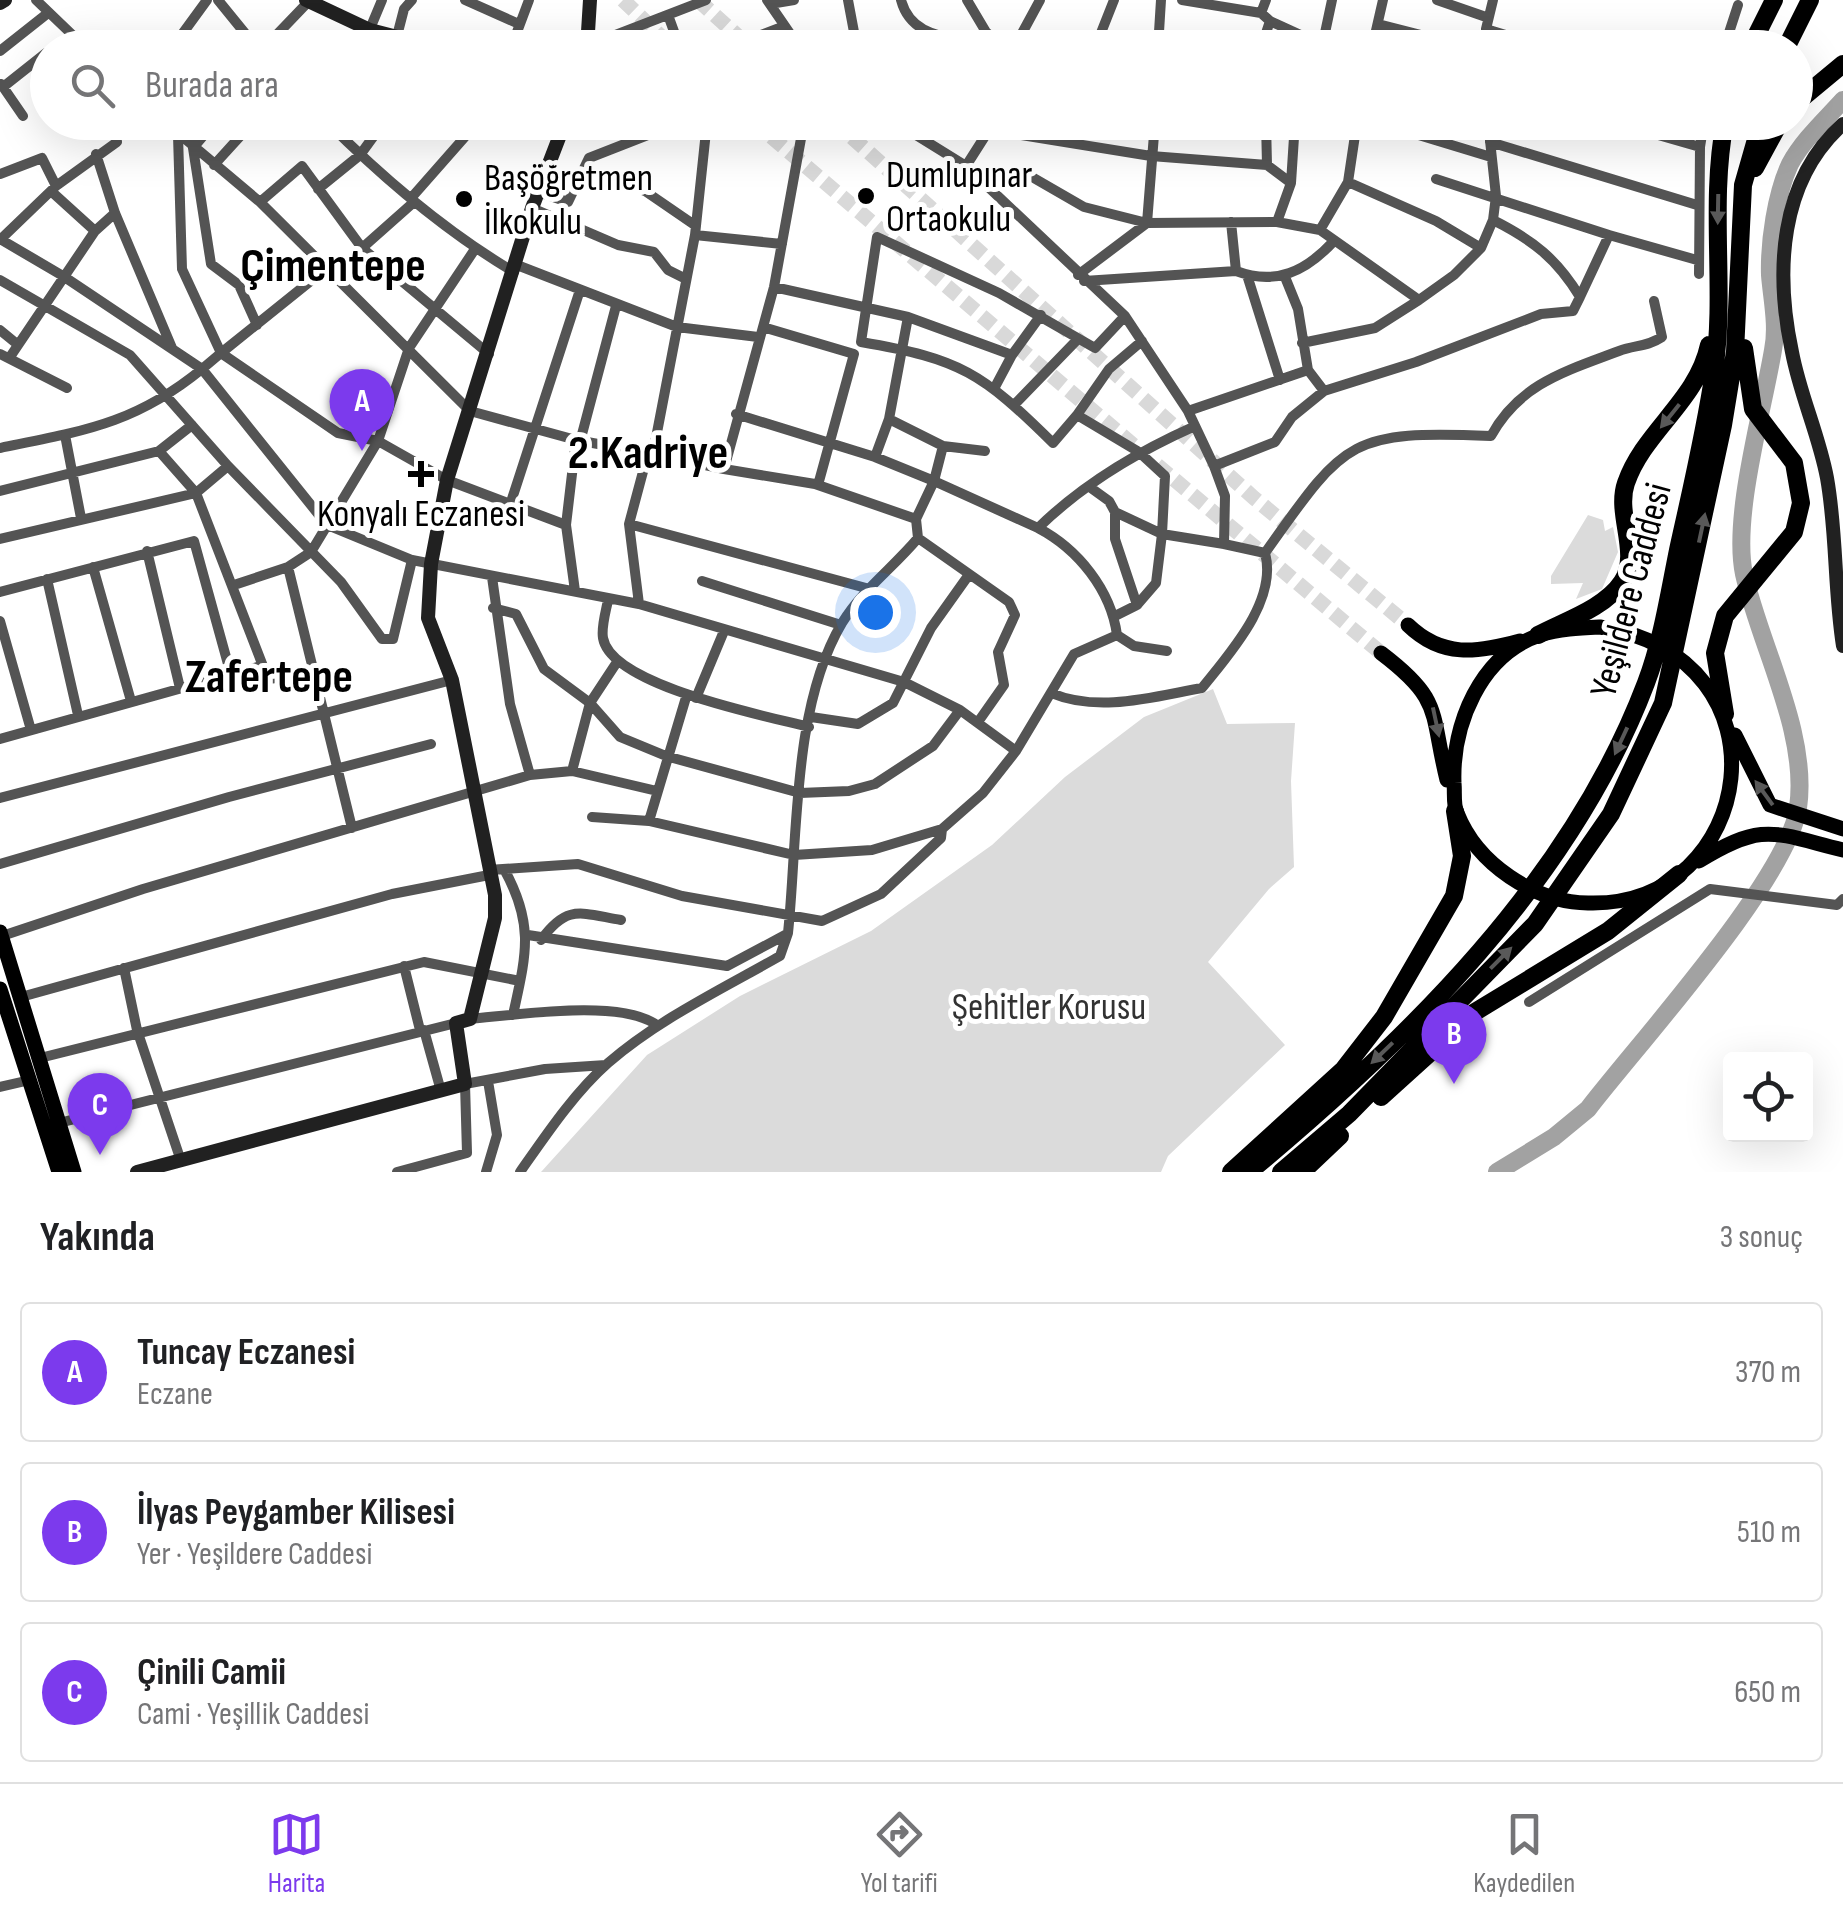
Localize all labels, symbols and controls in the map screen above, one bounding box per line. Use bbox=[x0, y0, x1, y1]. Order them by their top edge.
search box bbox=[30, 30, 1813, 140]
icon: search bbox=[65, 58, 120, 113]
text: Burada ara bbox=[145, 63, 279, 108]
place label: Dumlupınar Ortaokulu bbox=[886, 153, 1033, 242]
place label: Başöğretmen İlkokulu bbox=[484, 156, 653, 245]
marker: Dumlupınar Ortaokulu bbox=[855, 185, 877, 207]
marker: Başöğretmen İlkokulu bbox=[453, 188, 475, 210]
one-way arrow bbox=[1710, 194, 1726, 226]
district label: Çimentepe bbox=[240, 238, 426, 295]
pin: A bbox=[330, 368, 394, 451]
one-way arrow bbox=[1660, 404, 1681, 429]
district label: 2.Kadriye bbox=[568, 425, 728, 482]
marker: Konyalı Eczanesi bbox=[410, 463, 432, 485]
street label: Yeşildere Caddesi bbox=[1581, 478, 1682, 702]
place label: Konyalı Eczanesi bbox=[317, 492, 525, 537]
one-way arrow bbox=[1695, 512, 1711, 543]
your location bbox=[850, 587, 901, 638]
district label: Zafertepe bbox=[185, 649, 353, 706]
one-way arrow bbox=[1429, 707, 1444, 738]
one-way arrow bbox=[1612, 727, 1629, 756]
one-way arrow bbox=[1754, 780, 1775, 807]
one-way arrow bbox=[1489, 946, 1513, 970]
park label: Şehitler Korusu bbox=[952, 985, 1146, 1030]
pin: B bbox=[1422, 1002, 1486, 1084]
one-way arrow bbox=[1370, 1040, 1394, 1064]
map controls bbox=[1723, 1052, 1813, 1142]
button: locate bbox=[1723, 1052, 1813, 1142]
pin: C bbox=[68, 1072, 132, 1155]
text: Yakında bbox=[40, 1212, 155, 1263]
text: 3 sonuç bbox=[1720, 1218, 1803, 1257]
text: Tuncay Eczanesi bbox=[137, 1330, 355, 1375]
text: A bbox=[67, 1353, 82, 1392]
text: 370 m bbox=[1735, 1353, 1801, 1392]
text: Eczane bbox=[137, 1375, 213, 1414]
text: İlyas Peygamber Kilisesi bbox=[137, 1490, 455, 1535]
text: B bbox=[67, 1513, 82, 1552]
text: 510 m bbox=[1737, 1513, 1801, 1552]
text: Yer · Yeşildere Caddesi bbox=[137, 1535, 372, 1574]
text: Çinili Camii bbox=[137, 1650, 286, 1695]
text: C bbox=[66, 1673, 83, 1712]
text: 650 m bbox=[1734, 1673, 1801, 1712]
text: Cami · Yeşillik Caddesi bbox=[137, 1695, 369, 1734]
tab: Harita bbox=[268, 1807, 325, 1900]
tab: Yol tarifi bbox=[861, 1807, 938, 1900]
tab: Kaydedilen bbox=[1473, 1807, 1575, 1900]

